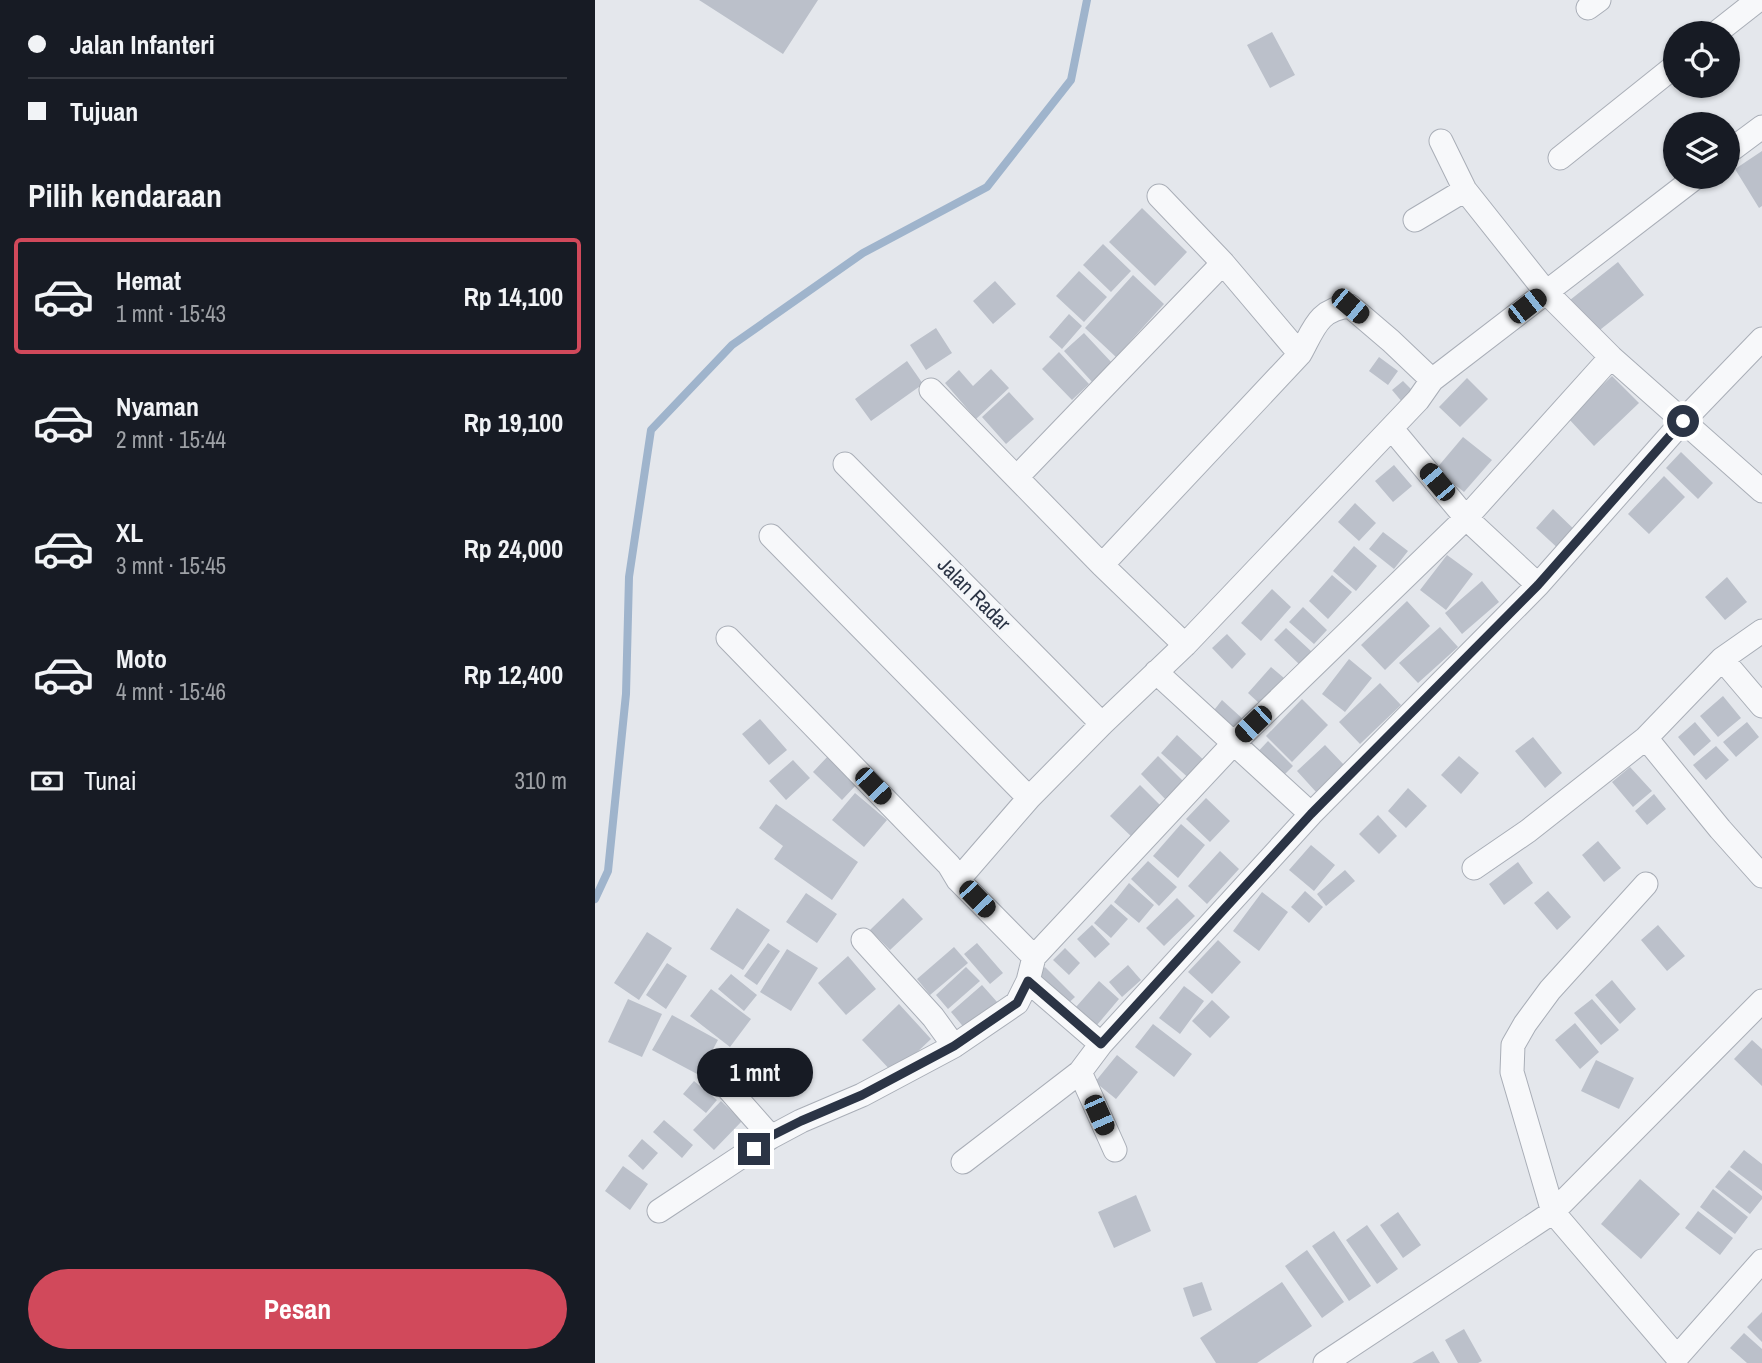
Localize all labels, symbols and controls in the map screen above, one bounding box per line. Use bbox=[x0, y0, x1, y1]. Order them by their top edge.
map controls bbox=[1663, 21, 1740, 189]
button: locate bbox=[1663, 21, 1740, 98]
text: Jalan Infanteri bbox=[70, 27, 215, 62]
text: Tujuan bbox=[70, 94, 138, 129]
button: layers bbox=[1663, 112, 1740, 189]
text: Pilih kendaraan bbox=[28, 174, 222, 217]
text: Hemat bbox=[116, 263, 181, 298]
icon: car bbox=[32, 265, 95, 328]
text: Rp 14,100 bbox=[463, 279, 563, 314]
car bbox=[1328, 284, 1373, 328]
car bbox=[1504, 285, 1551, 327]
text: 1 mnt · 15:43 bbox=[116, 298, 226, 329]
text: Nyaman bbox=[116, 389, 199, 424]
icon: car bbox=[32, 391, 95, 454]
text: Rp 19,100 bbox=[463, 405, 563, 440]
route start bbox=[1667, 405, 1699, 437]
text: 2 mnt · 15:44 bbox=[116, 424, 226, 455]
car bbox=[1416, 459, 1459, 505]
text: XL bbox=[116, 515, 143, 550]
icon: car bbox=[32, 517, 95, 580]
text: Rp 24,000 bbox=[463, 531, 563, 566]
text: 3 mnt · 15:45 bbox=[116, 550, 226, 581]
street label: Jalan Radar bbox=[931, 551, 1018, 637]
text: Moto bbox=[116, 641, 167, 676]
icon: car bbox=[32, 643, 95, 706]
text: Rp 12,400 bbox=[463, 657, 563, 692]
text: 4 mnt · 15:46 bbox=[116, 676, 226, 707]
car bbox=[1231, 702, 1276, 746]
icon: cash bbox=[28, 762, 66, 800]
text: Tunai bbox=[84, 763, 137, 798]
car bbox=[851, 764, 896, 808]
text: 310 m bbox=[515, 765, 567, 796]
car bbox=[955, 877, 1000, 921]
callout: 1 mnt bbox=[696, 1048, 812, 1096]
text: 1 mnt bbox=[730, 1057, 780, 1088]
car bbox=[1081, 1092, 1118, 1138]
route end bbox=[738, 1133, 770, 1165]
button: Pesan bbox=[28, 1269, 567, 1349]

